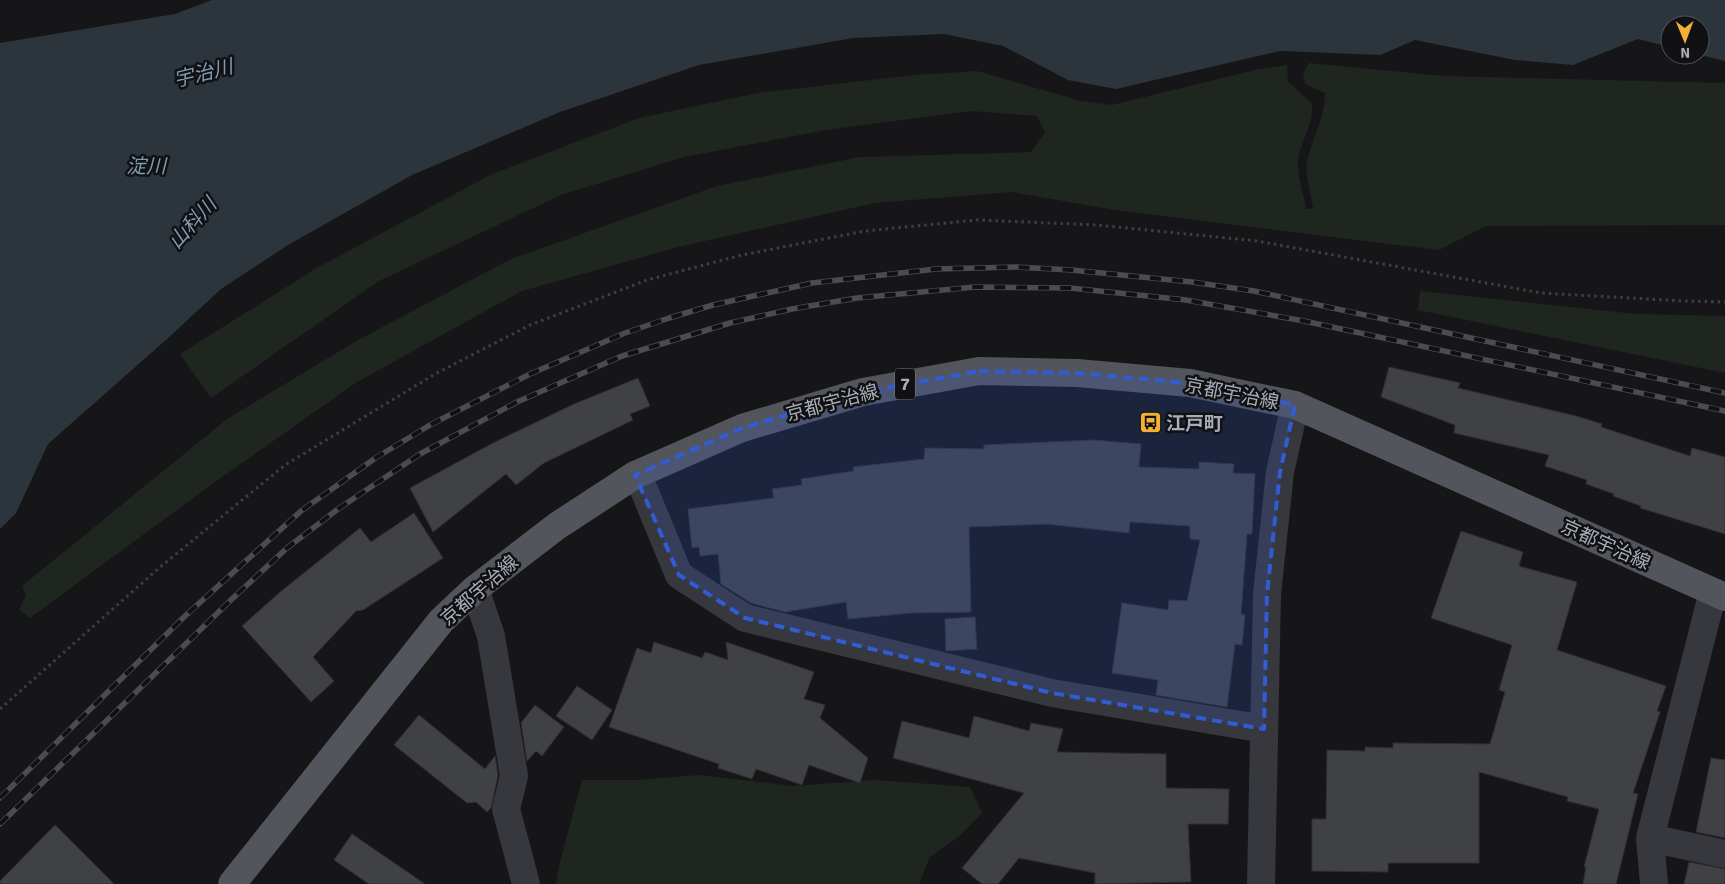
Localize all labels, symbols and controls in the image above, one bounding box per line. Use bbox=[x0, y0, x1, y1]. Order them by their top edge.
north arrow bbox=[1660, 15, 1710, 65]
text: N bbox=[1680, 44, 1690, 61]
water label: 宇治川 bbox=[171, 54, 237, 93]
water label: 淀川 bbox=[126, 154, 168, 179]
water label: 山科川 bbox=[163, 191, 223, 254]
road number: 7 bbox=[895, 368, 915, 399]
street label: 京都宇治線 bbox=[1183, 373, 1281, 415]
street label: 京都宇治線 bbox=[783, 379, 881, 427]
bus stop icon: 江戸町 bbox=[1138, 411, 1162, 435]
place label: 江戸町 bbox=[1166, 412, 1223, 436]
street label: 京都宇治線 bbox=[1557, 515, 1654, 575]
street label: 京都宇治線 bbox=[436, 551, 523, 631]

